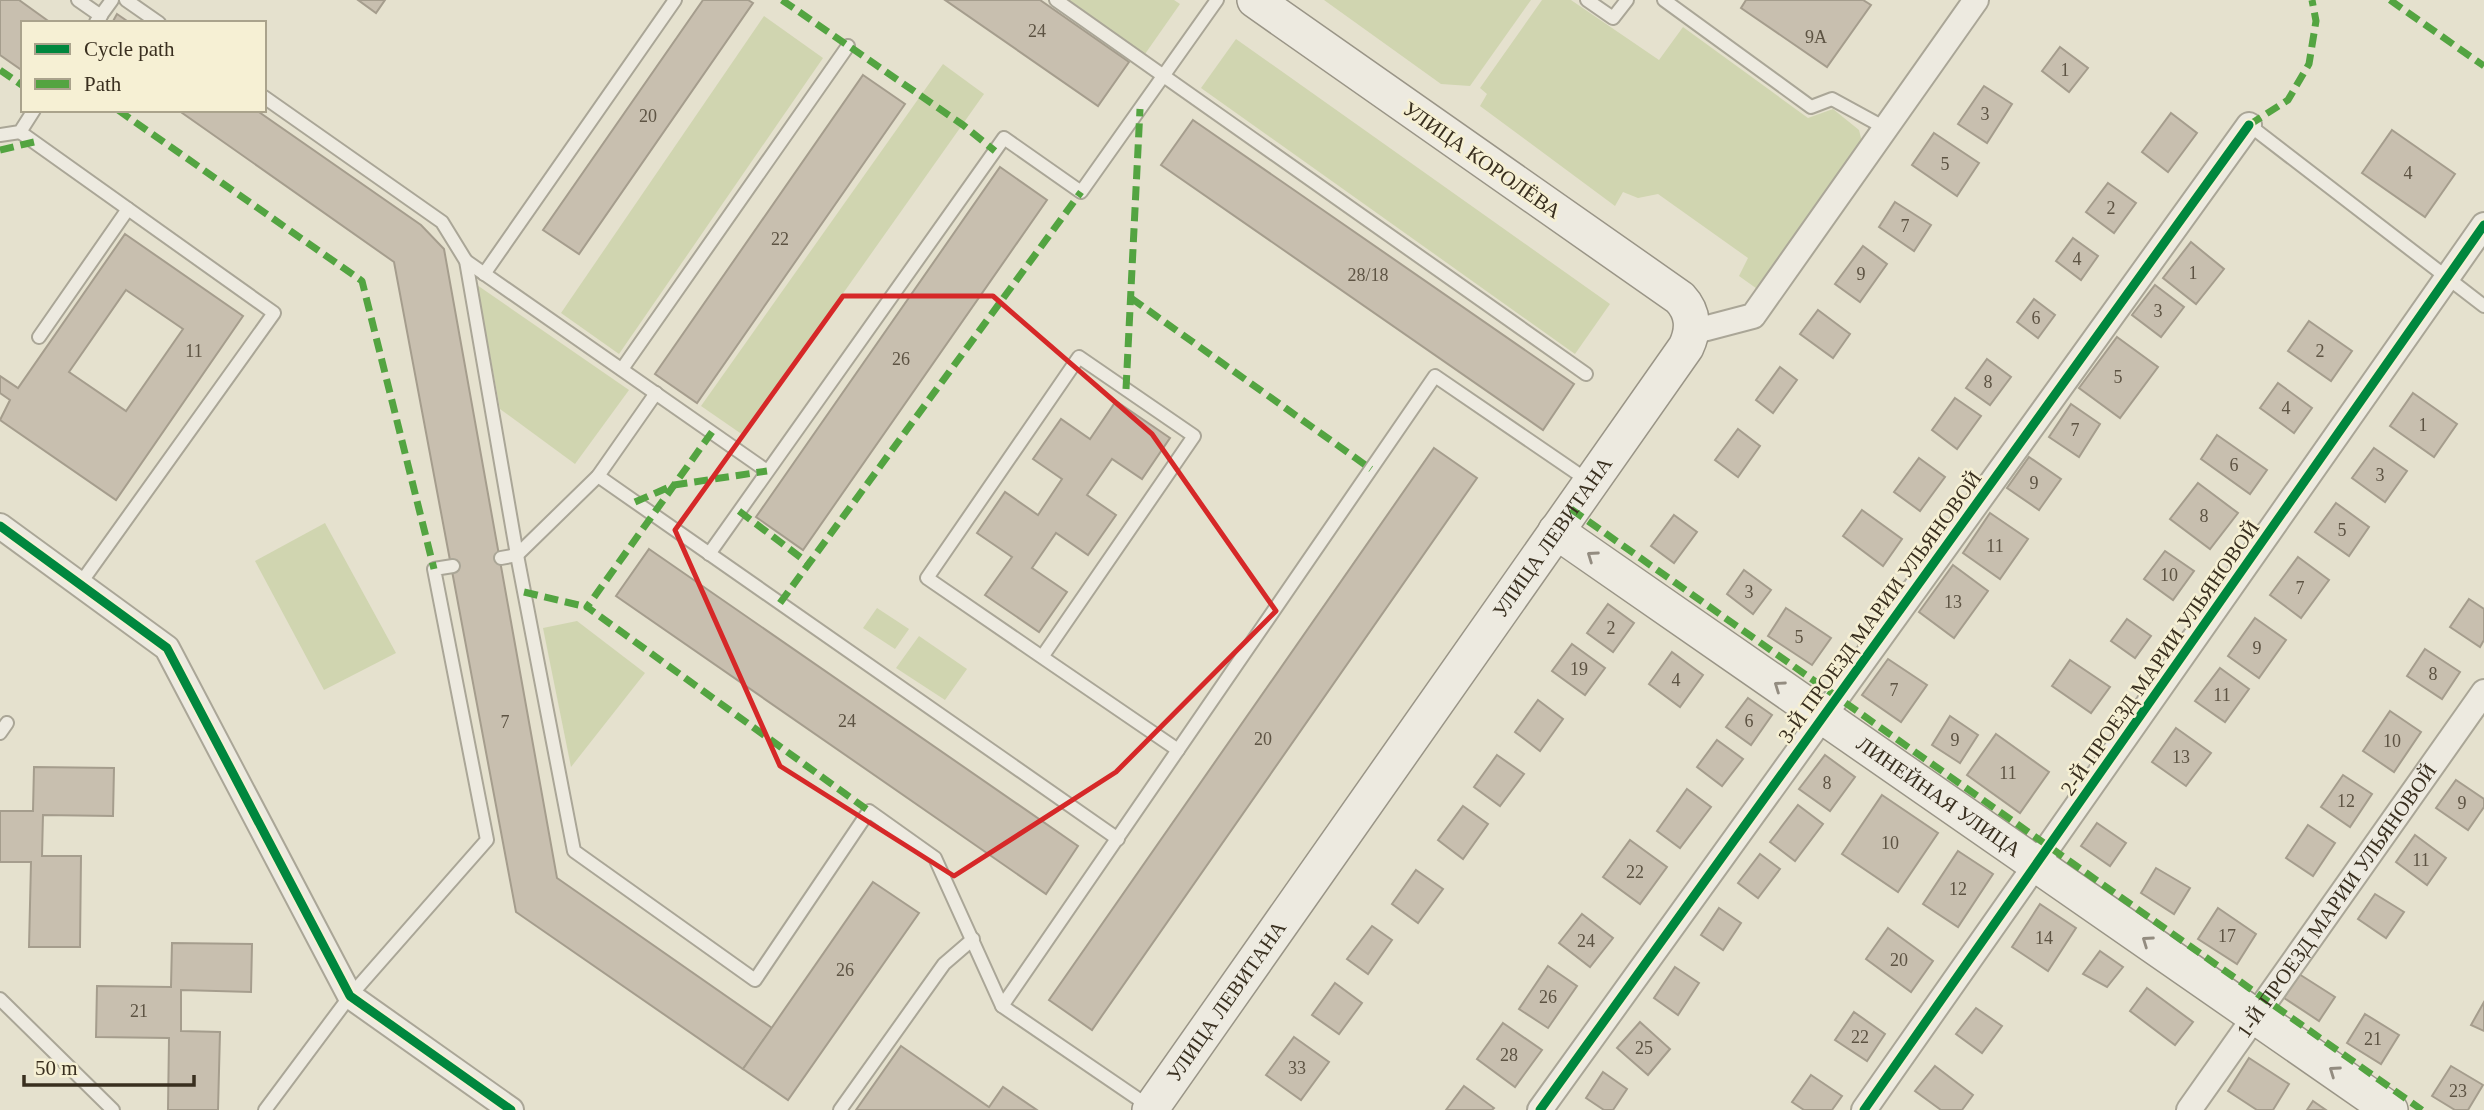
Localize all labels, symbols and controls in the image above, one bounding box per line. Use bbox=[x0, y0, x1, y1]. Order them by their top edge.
legend bbox=[21, 21, 266, 112]
house number: 24 bbox=[1028, 21, 1046, 41]
house number: 9А bbox=[1805, 27, 1827, 47]
text: Cycle path bbox=[84, 37, 175, 61]
house number: 1 bbox=[2061, 60, 2070, 80]
text: Path bbox=[84, 72, 122, 96]
street label: УЛИЦА КОРОЛЁВА bbox=[1398, 97, 1566, 224]
house number: 3 bbox=[1981, 104, 1990, 124]
house number: 20 bbox=[639, 106, 657, 126]
house number: 5 bbox=[1941, 154, 1950, 174]
house number: 4 bbox=[2404, 163, 2413, 183]
house number: 2 bbox=[2107, 198, 2116, 218]
house number: 7 bbox=[1901, 216, 1910, 236]
house number: 22 bbox=[771, 229, 789, 249]
house number: 4 bbox=[2073, 249, 2082, 269]
house number: 1 bbox=[2189, 263, 2198, 283]
house number: 9 bbox=[1857, 264, 1866, 284]
house number: 28/18 bbox=[1347, 265, 1389, 285]
house number: 3 bbox=[2154, 301, 2163, 321]
house number: 6 bbox=[2032, 308, 2041, 328]
house number: 11 bbox=[185, 341, 203, 361]
house number: 2 bbox=[2316, 341, 2325, 361]
house number: 26 bbox=[892, 349, 910, 369]
house number: 5 bbox=[2114, 367, 2123, 387]
house number: 8 bbox=[1984, 372, 1993, 392]
house number: 4 bbox=[2282, 398, 2291, 418]
house number: 1 bbox=[2419, 415, 2428, 435]
house number: 7 bbox=[2071, 420, 2080, 440]
street label: УЛИЦА ЛЕВИТАНА bbox=[1488, 451, 1618, 622]
house number: 6 bbox=[2230, 455, 2239, 475]
house number: 3 bbox=[2376, 465, 2385, 485]
street label: 3-Й ПРОЕЗД МАРИИ УЛЬЯНОВОЙ bbox=[1773, 467, 1987, 747]
house number: 9 bbox=[2030, 473, 2039, 493]
house number: 8 bbox=[2200, 506, 2209, 526]
street label: 2-Й ПРОЕЗД МАРИИ УЛЬЯНОВОЙ bbox=[2056, 516, 2264, 800]
house number: 5 bbox=[2338, 520, 2347, 540]
house number: 11 bbox=[1986, 536, 2004, 556]
one-way arrow bbox=[1587, 552, 1600, 564]
house number: 10 bbox=[2160, 565, 2178, 585]
house number: 7 bbox=[2296, 578, 2305, 598]
house number: 3 bbox=[1745, 582, 1754, 602]
house number: 13 bbox=[1944, 592, 1962, 612]
house number: 2 bbox=[1607, 618, 1616, 638]
house number: 5 bbox=[1795, 627, 1804, 647]
house number: 9 bbox=[2253, 638, 2262, 658]
house number: 19 bbox=[1570, 659, 1588, 679]
house number: 8 bbox=[2429, 664, 2438, 684]
house number: 4 bbox=[1672, 670, 1681, 690]
house number: 7 bbox=[1890, 680, 1899, 700]
one-way arrow bbox=[1774, 682, 1787, 694]
house number: 11 bbox=[2213, 685, 2231, 705]
house number: 24 bbox=[838, 711, 856, 731]
house number: 6 bbox=[1745, 711, 1754, 731]
house number: 7 bbox=[501, 712, 510, 732]
house number: 20 bbox=[1254, 729, 1272, 749]
house number: 9 bbox=[1951, 730, 1960, 750]
street label: ЛИНЕЙНАЯ УЛИЦА bbox=[1852, 731, 2026, 863]
house number: 10 bbox=[2383, 731, 2401, 751]
house number: 13 bbox=[2172, 747, 2190, 767]
street label: 1-Й ПРОЕЗД МАРИИ УЛЬЯНОВОЙ bbox=[2232, 759, 2441, 1042]
house number: 11 bbox=[1999, 763, 2017, 783]
house number: 8 bbox=[1823, 773, 1832, 793]
house number: 12 bbox=[2337, 791, 2355, 811]
house number: 9 bbox=[2458, 793, 2467, 813]
house number: 10 bbox=[1881, 833, 1899, 853]
house number: 11 bbox=[2412, 850, 2430, 870]
house number: 22 bbox=[1626, 862, 1644, 882]
house number: 12 bbox=[1949, 879, 1967, 899]
street label: УЛИЦА ЛЕВИТАНА bbox=[1162, 915, 1292, 1086]
house number: 17 bbox=[2218, 926, 2236, 946]
house number: 14 bbox=[2035, 928, 2053, 948]
house number: 24 bbox=[1577, 931, 1595, 951]
one-way arrow bbox=[2142, 937, 2155, 949]
house number: 20 bbox=[1890, 950, 1908, 970]
house number: 26 bbox=[836, 960, 854, 980]
house number: 26 bbox=[1539, 987, 1557, 1007]
house number: 21 bbox=[130, 1001, 148, 1021]
house number: 22 bbox=[1851, 1027, 1869, 1047]
house number: 21 bbox=[2364, 1029, 2382, 1049]
house number: 25 bbox=[1635, 1038, 1653, 1058]
scale bar bbox=[24, 1044, 194, 1088]
house number: 28 bbox=[1500, 1045, 1518, 1065]
text: 50 m bbox=[35, 1056, 78, 1080]
house number: 33 bbox=[1288, 1058, 1306, 1078]
one-way arrow bbox=[2329, 1067, 2342, 1079]
house number: 23 bbox=[2449, 1081, 2467, 1101]

